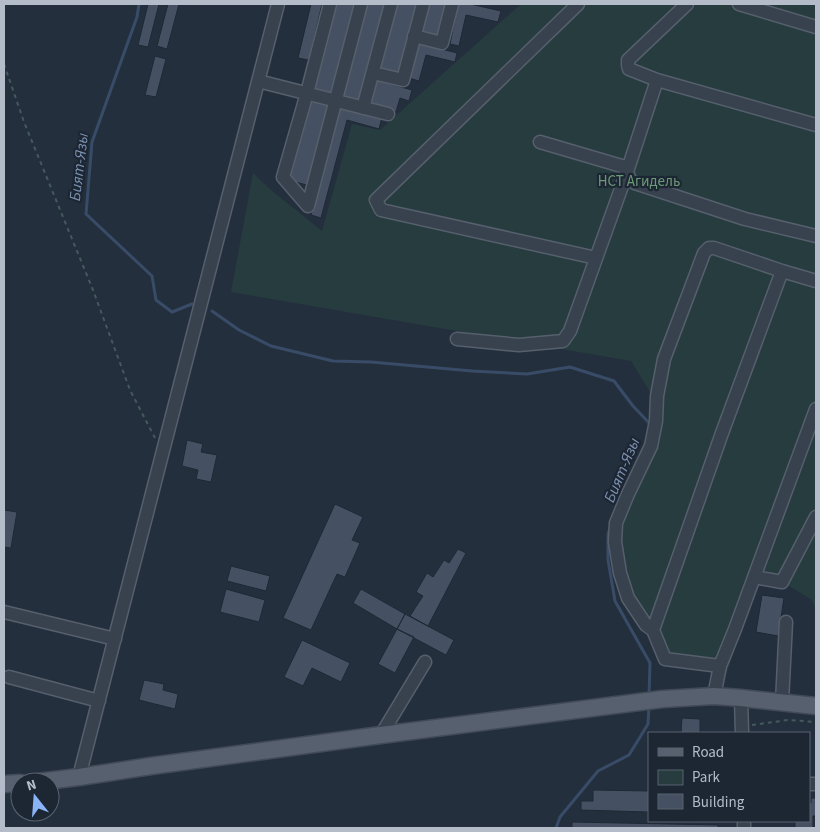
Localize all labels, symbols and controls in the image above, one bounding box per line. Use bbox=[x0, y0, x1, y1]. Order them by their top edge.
water label: Бият-Язы bbox=[64, 131, 94, 202]
park label: НСТ Агидель bbox=[598, 171, 680, 192]
water label: Бият-Язы bbox=[598, 434, 646, 506]
legend bbox=[648, 732, 810, 822]
text: Road bbox=[692, 742, 724, 763]
text: Park bbox=[692, 767, 721, 788]
north arrow bbox=[10, 772, 60, 822]
text: N bbox=[24, 775, 39, 796]
text: Building bbox=[692, 792, 745, 813]

